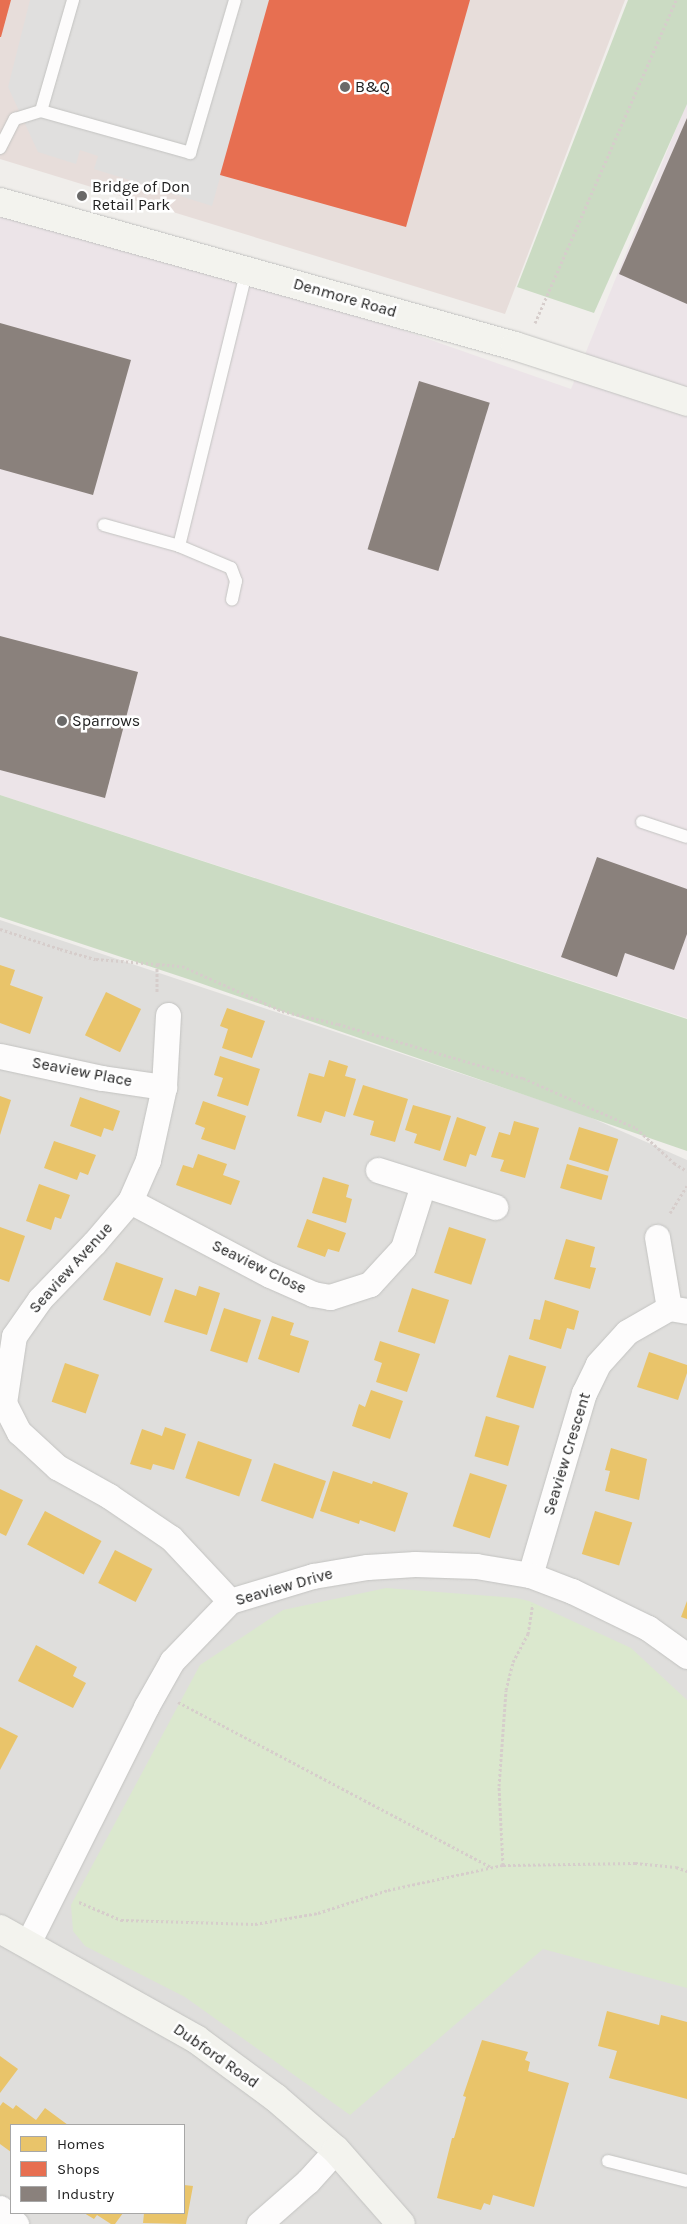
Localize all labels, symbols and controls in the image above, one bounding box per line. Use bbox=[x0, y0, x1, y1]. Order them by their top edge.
place label: B&Q bbox=[355, 77, 390, 97]
marker: B&Q bbox=[339, 81, 351, 93]
place label: Bridge of Don Retail Park bbox=[92, 177, 190, 215]
marker: Bridge of Don Retail Park bbox=[76, 190, 88, 202]
street label: Denmore Road bbox=[291, 274, 399, 322]
place label: Sparrows bbox=[72, 711, 140, 731]
marker: Sparrows bbox=[56, 715, 68, 727]
street label: Seaview Place bbox=[30, 1053, 134, 1091]
street label: Seaview Avenue bbox=[25, 1219, 117, 1317]
street label: Seaview Close bbox=[209, 1236, 309, 1298]
street label: Seaview Crescent bbox=[539, 1390, 595, 1518]
street label: Seaview Drive bbox=[233, 1564, 335, 1610]
street label: Dubford Road bbox=[170, 2020, 262, 2092]
legend bbox=[10, 2124, 185, 2214]
text: Homes bbox=[57, 2135, 105, 2153]
text: Shops bbox=[57, 2160, 100, 2178]
text: Industry bbox=[57, 2185, 114, 2203]

